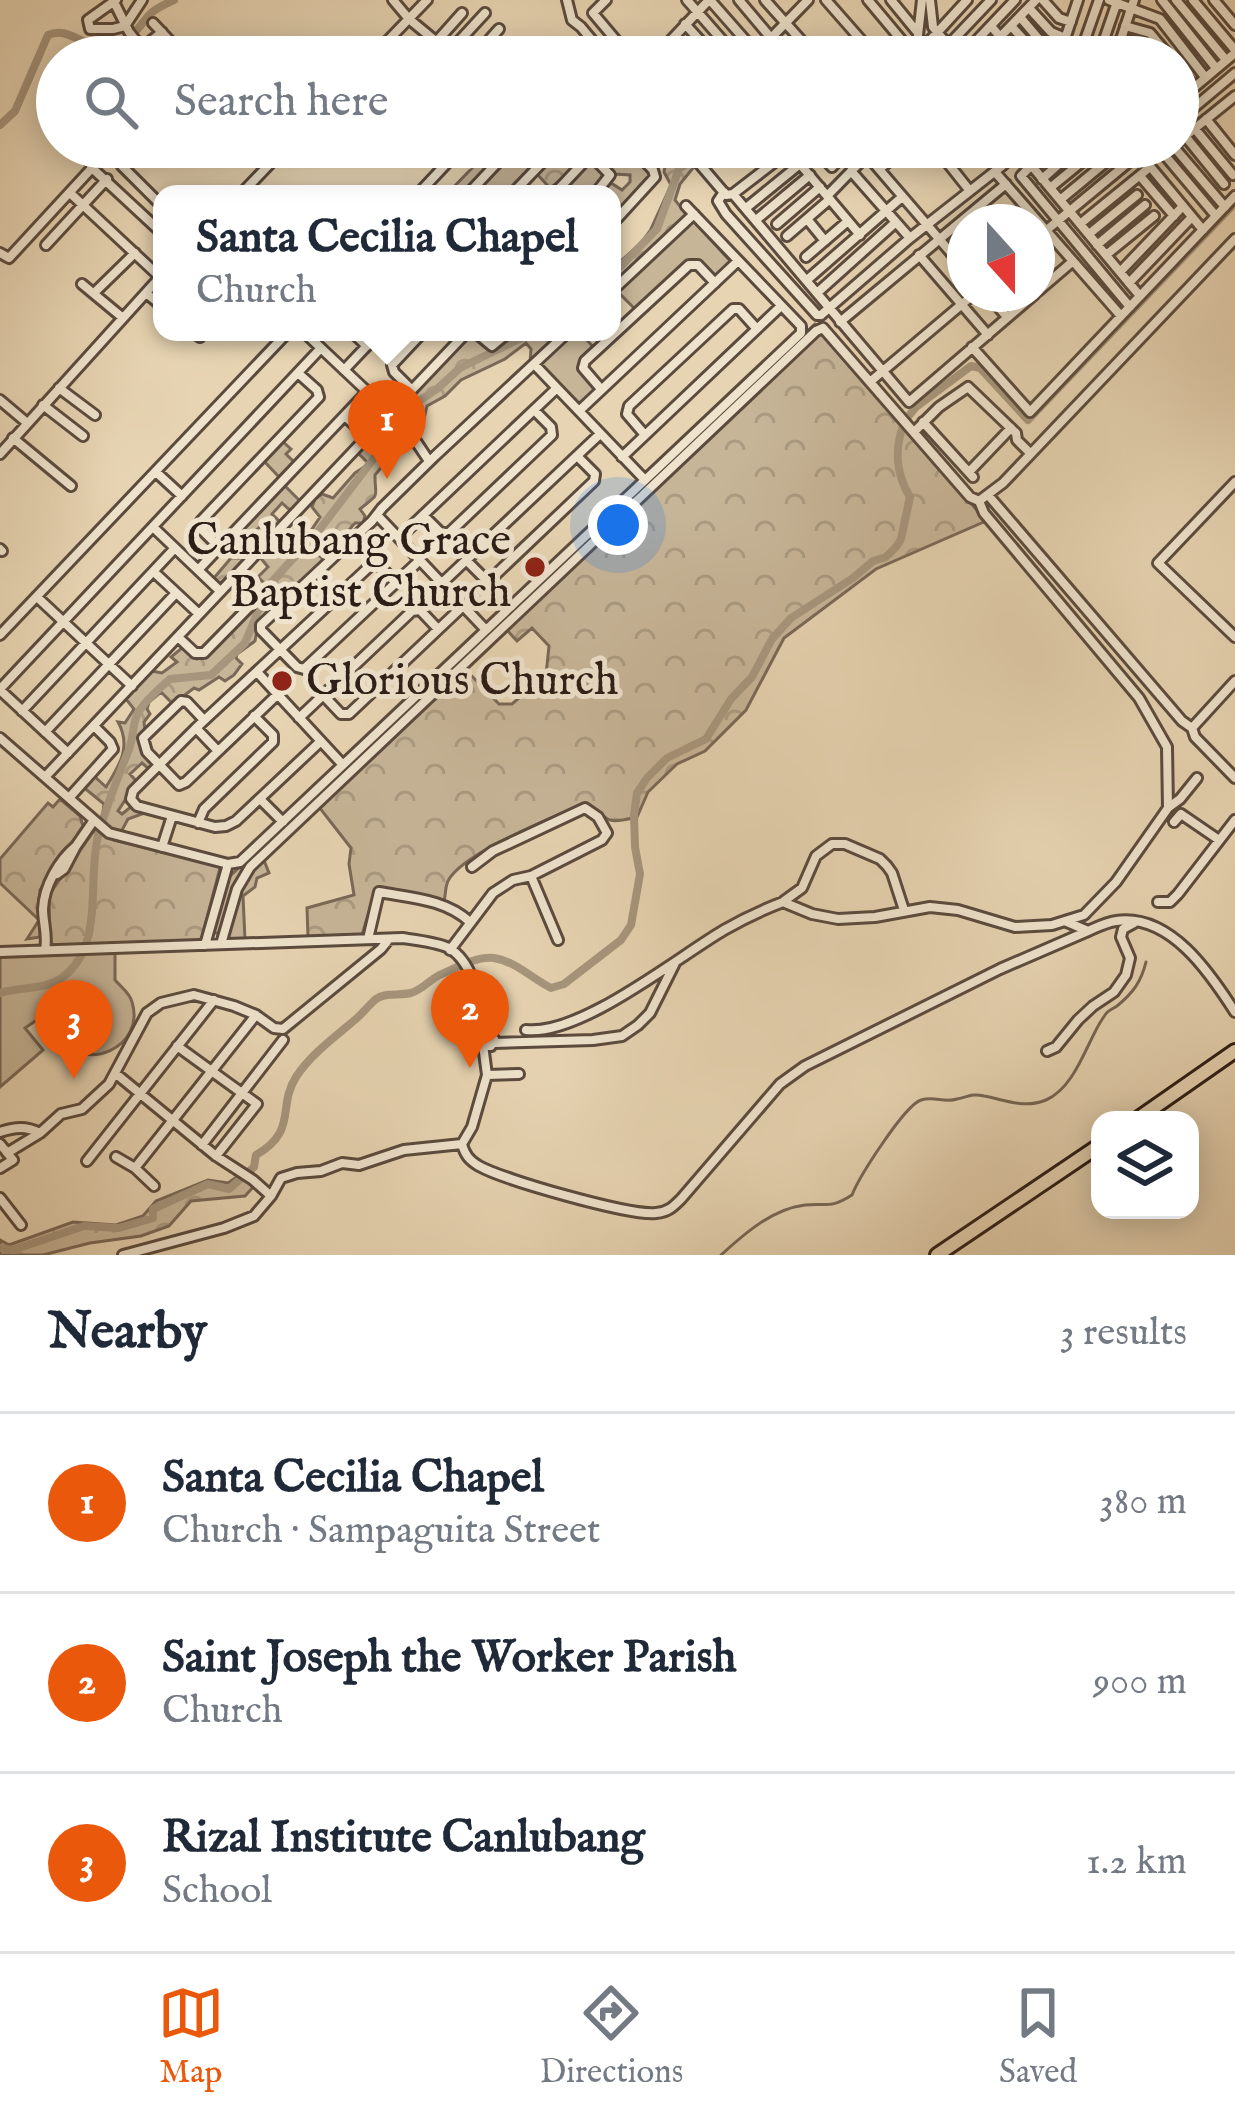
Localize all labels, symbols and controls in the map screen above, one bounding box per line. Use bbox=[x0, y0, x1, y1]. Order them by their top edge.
search box bbox=[36, 36, 1199, 168]
icon: search bbox=[78, 69, 144, 135]
text: Search here bbox=[174, 74, 388, 131]
popup bbox=[153, 185, 621, 341]
north arrow bbox=[947, 204, 1055, 312]
text: Santa Cecilia Chapel bbox=[196, 210, 578, 267]
text: Church bbox=[196, 267, 317, 316]
pin: 1 bbox=[348, 380, 426, 479]
your location bbox=[588, 495, 648, 555]
place label: Canlubang Grace Baptist Church bbox=[187, 513, 511, 622]
marker: Canlubang Grace Baptist Church bbox=[522, 554, 548, 580]
place label: Glorious Church bbox=[306, 653, 618, 710]
marker: Glorious Church bbox=[269, 668, 295, 694]
pin: 2 bbox=[431, 969, 509, 1068]
pin: 3 bbox=[35, 980, 113, 1079]
map controls bbox=[1091, 1111, 1199, 1219]
button: layers bbox=[1091, 1111, 1199, 1219]
text: Nearby bbox=[48, 1301, 207, 1366]
text: 3 results bbox=[1060, 1309, 1187, 1358]
text: Santa Cecilia Chapel bbox=[162, 1450, 544, 1507]
text: 1 bbox=[80, 1478, 94, 1527]
text: 380 m bbox=[1099, 1478, 1187, 1527]
text: Church · Sampaguita Street bbox=[162, 1507, 600, 1556]
text: Saint Joseph the Worker Parish bbox=[162, 1630, 737, 1687]
text: 2 bbox=[78, 1658, 96, 1707]
text: 900 m bbox=[1093, 1658, 1187, 1707]
text: Church bbox=[162, 1687, 282, 1736]
text: Rizal Institute Canlubang bbox=[162, 1810, 645, 1867]
text: 3 bbox=[80, 1838, 94, 1887]
text: 1.2 km bbox=[1086, 1838, 1187, 1887]
text: School bbox=[162, 1867, 272, 1916]
tab: Map bbox=[158, 1980, 224, 2094]
tab: Directions bbox=[540, 1980, 683, 2094]
tab: Saved bbox=[999, 1980, 1077, 2094]

